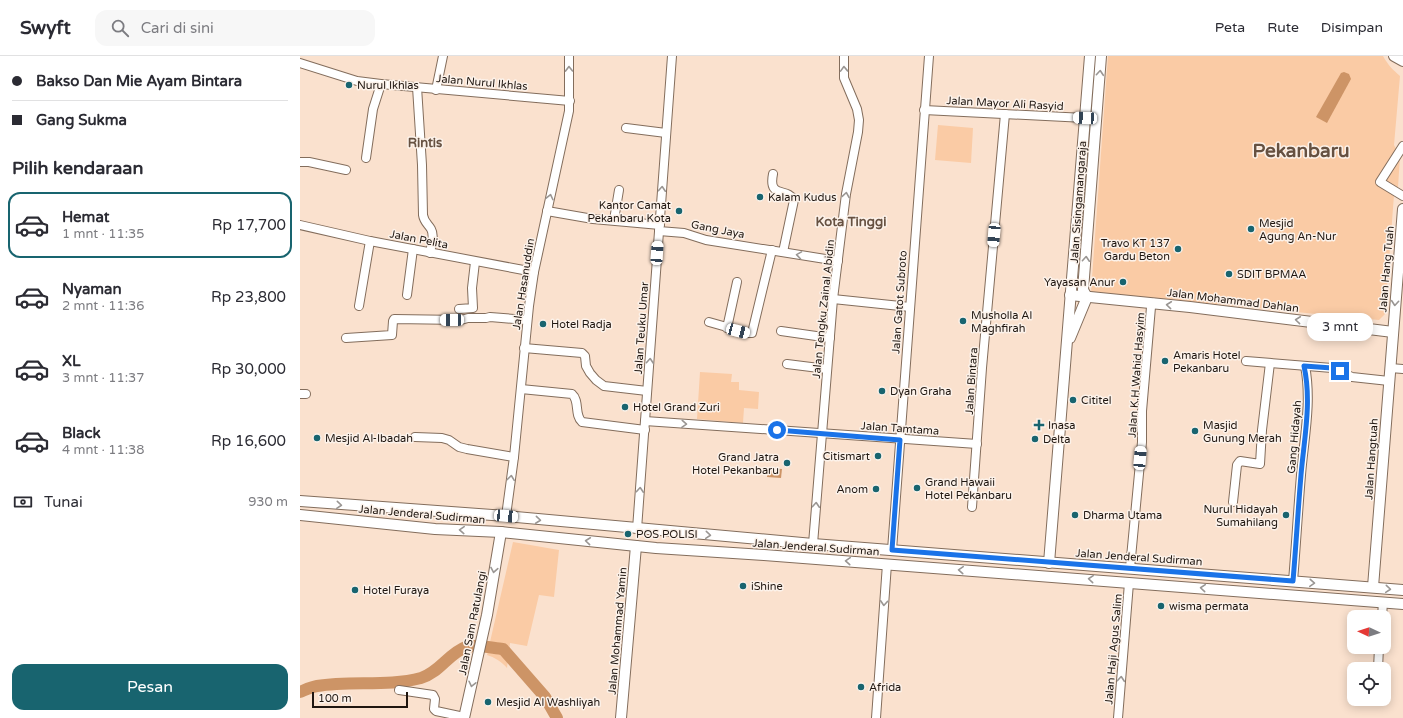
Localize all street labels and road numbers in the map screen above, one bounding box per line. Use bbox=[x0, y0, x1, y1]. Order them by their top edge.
street label: Jalan Nurul Ikhlas bbox=[436, 72, 528, 93]
street label: Jalan Mayor Ali Rasyid bbox=[946, 94, 1064, 113]
street label: Jalan Sisingamangaraja bbox=[1068, 140, 1089, 264]
street label: Gang Jaya bbox=[690, 218, 746, 241]
street label: Jalan Hang Tuah bbox=[1376, 225, 1397, 313]
street label: Jalan Pelita bbox=[389, 227, 449, 252]
street label: Jalan Hasanuddin bbox=[510, 237, 537, 331]
street label: Jalan Tengku Zainal Abidin bbox=[810, 239, 837, 379]
street label: Jalan Gatot Subroto bbox=[889, 249, 910, 354]
street label: Jalan Teuku Umar bbox=[632, 280, 651, 375]
street label: Jalan Mohammad Dahlan bbox=[1166, 286, 1300, 315]
street label: Jalan K.H Wahid Hasyim bbox=[1126, 312, 1147, 438]
street label: Jalan Bintara bbox=[963, 347, 980, 415]
street label: Gang Hidayah bbox=[1285, 400, 1304, 474]
street label: Jalan Hangtuah bbox=[1362, 418, 1381, 500]
street label: Jalan Tamtama bbox=[860, 419, 940, 438]
street label: Jalan Jenderal Sudirman bbox=[358, 502, 486, 527]
street label: Jalan Jenderal Sudirman bbox=[752, 537, 880, 558]
street label: Jalan Jenderal Sudirman bbox=[1075, 547, 1203, 568]
street label: Jalan Mohammad Yamin bbox=[605, 567, 630, 695]
street label: Jalan Sam Ratulangi bbox=[456, 570, 489, 676]
street label: Jalan Haji Agus Salim bbox=[1102, 593, 1125, 705]

